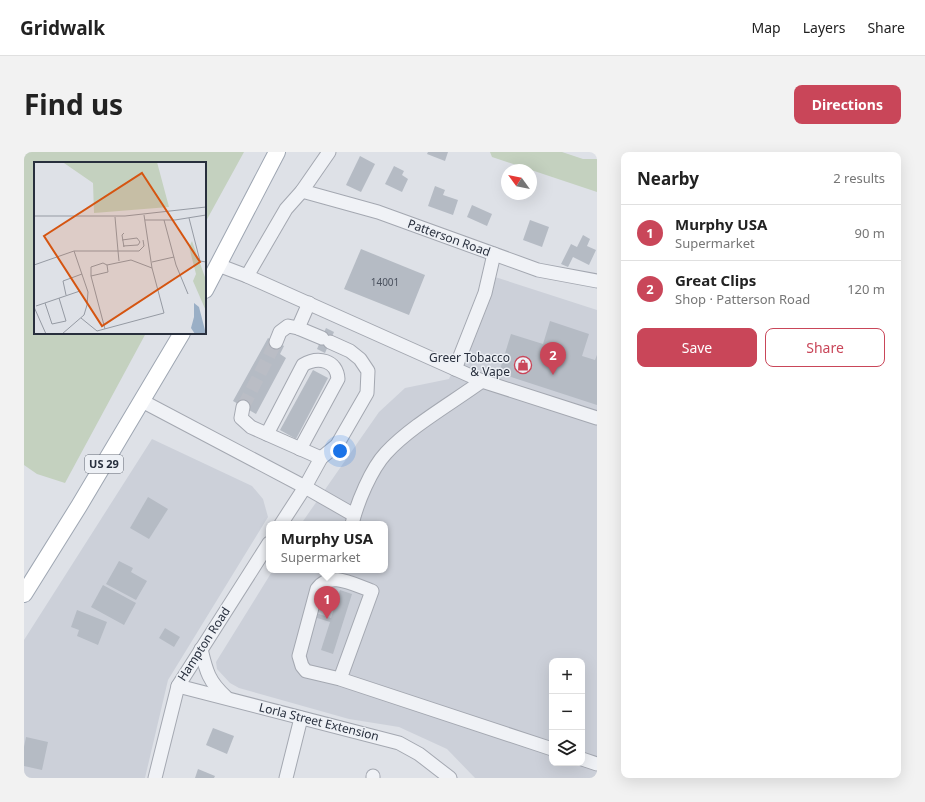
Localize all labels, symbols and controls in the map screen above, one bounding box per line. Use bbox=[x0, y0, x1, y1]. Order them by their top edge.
text: Gridwalk bbox=[20, 15, 105, 41]
text: Map bbox=[752, 18, 781, 37]
text: Layers bbox=[803, 18, 845, 37]
text: Share bbox=[867, 18, 905, 37]
text: Find us bbox=[24, 85, 123, 123]
button: Directions bbox=[794, 85, 901, 124]
inset map bbox=[34, 162, 206, 334]
north arrow bbox=[501, 164, 537, 200]
text: Nearby bbox=[637, 167, 699, 190]
text: 2 results bbox=[833, 169, 885, 187]
text: Murphy USA bbox=[675, 214, 767, 234]
street label: Patterson Road bbox=[405, 215, 493, 260]
text: 1 bbox=[646, 224, 654, 242]
text: 90 m bbox=[855, 224, 885, 242]
text: Supermarket bbox=[675, 234, 755, 252]
text: Great Clips bbox=[675, 270, 756, 290]
house number: 14001 bbox=[371, 275, 399, 289]
text: 2 bbox=[646, 280, 654, 298]
text: 120 m bbox=[847, 280, 885, 298]
text: Shop · Patterson Road bbox=[675, 290, 810, 308]
button: Save bbox=[637, 328, 757, 367]
button: Share bbox=[765, 328, 885, 367]
pin: 2 bbox=[540, 342, 566, 375]
place label: Greer Tobacco & Vape bbox=[429, 349, 510, 380]
shop icon: Greer Tobacco & Vape bbox=[513, 355, 533, 375]
your location bbox=[330, 441, 350, 461]
road number: US 29 bbox=[85, 455, 123, 473]
popup bbox=[266, 521, 388, 573]
text: Murphy USA bbox=[281, 528, 373, 548]
text: Supermarket bbox=[281, 548, 361, 566]
pin: 1 bbox=[314, 586, 340, 619]
street label: Hampton Road bbox=[173, 603, 234, 684]
map controls bbox=[549, 658, 585, 766]
button: + bbox=[549, 658, 585, 694]
button: − bbox=[549, 694, 585, 730]
street label: Lorla Street Extension bbox=[257, 698, 381, 745]
button: layers bbox=[549, 730, 585, 766]

